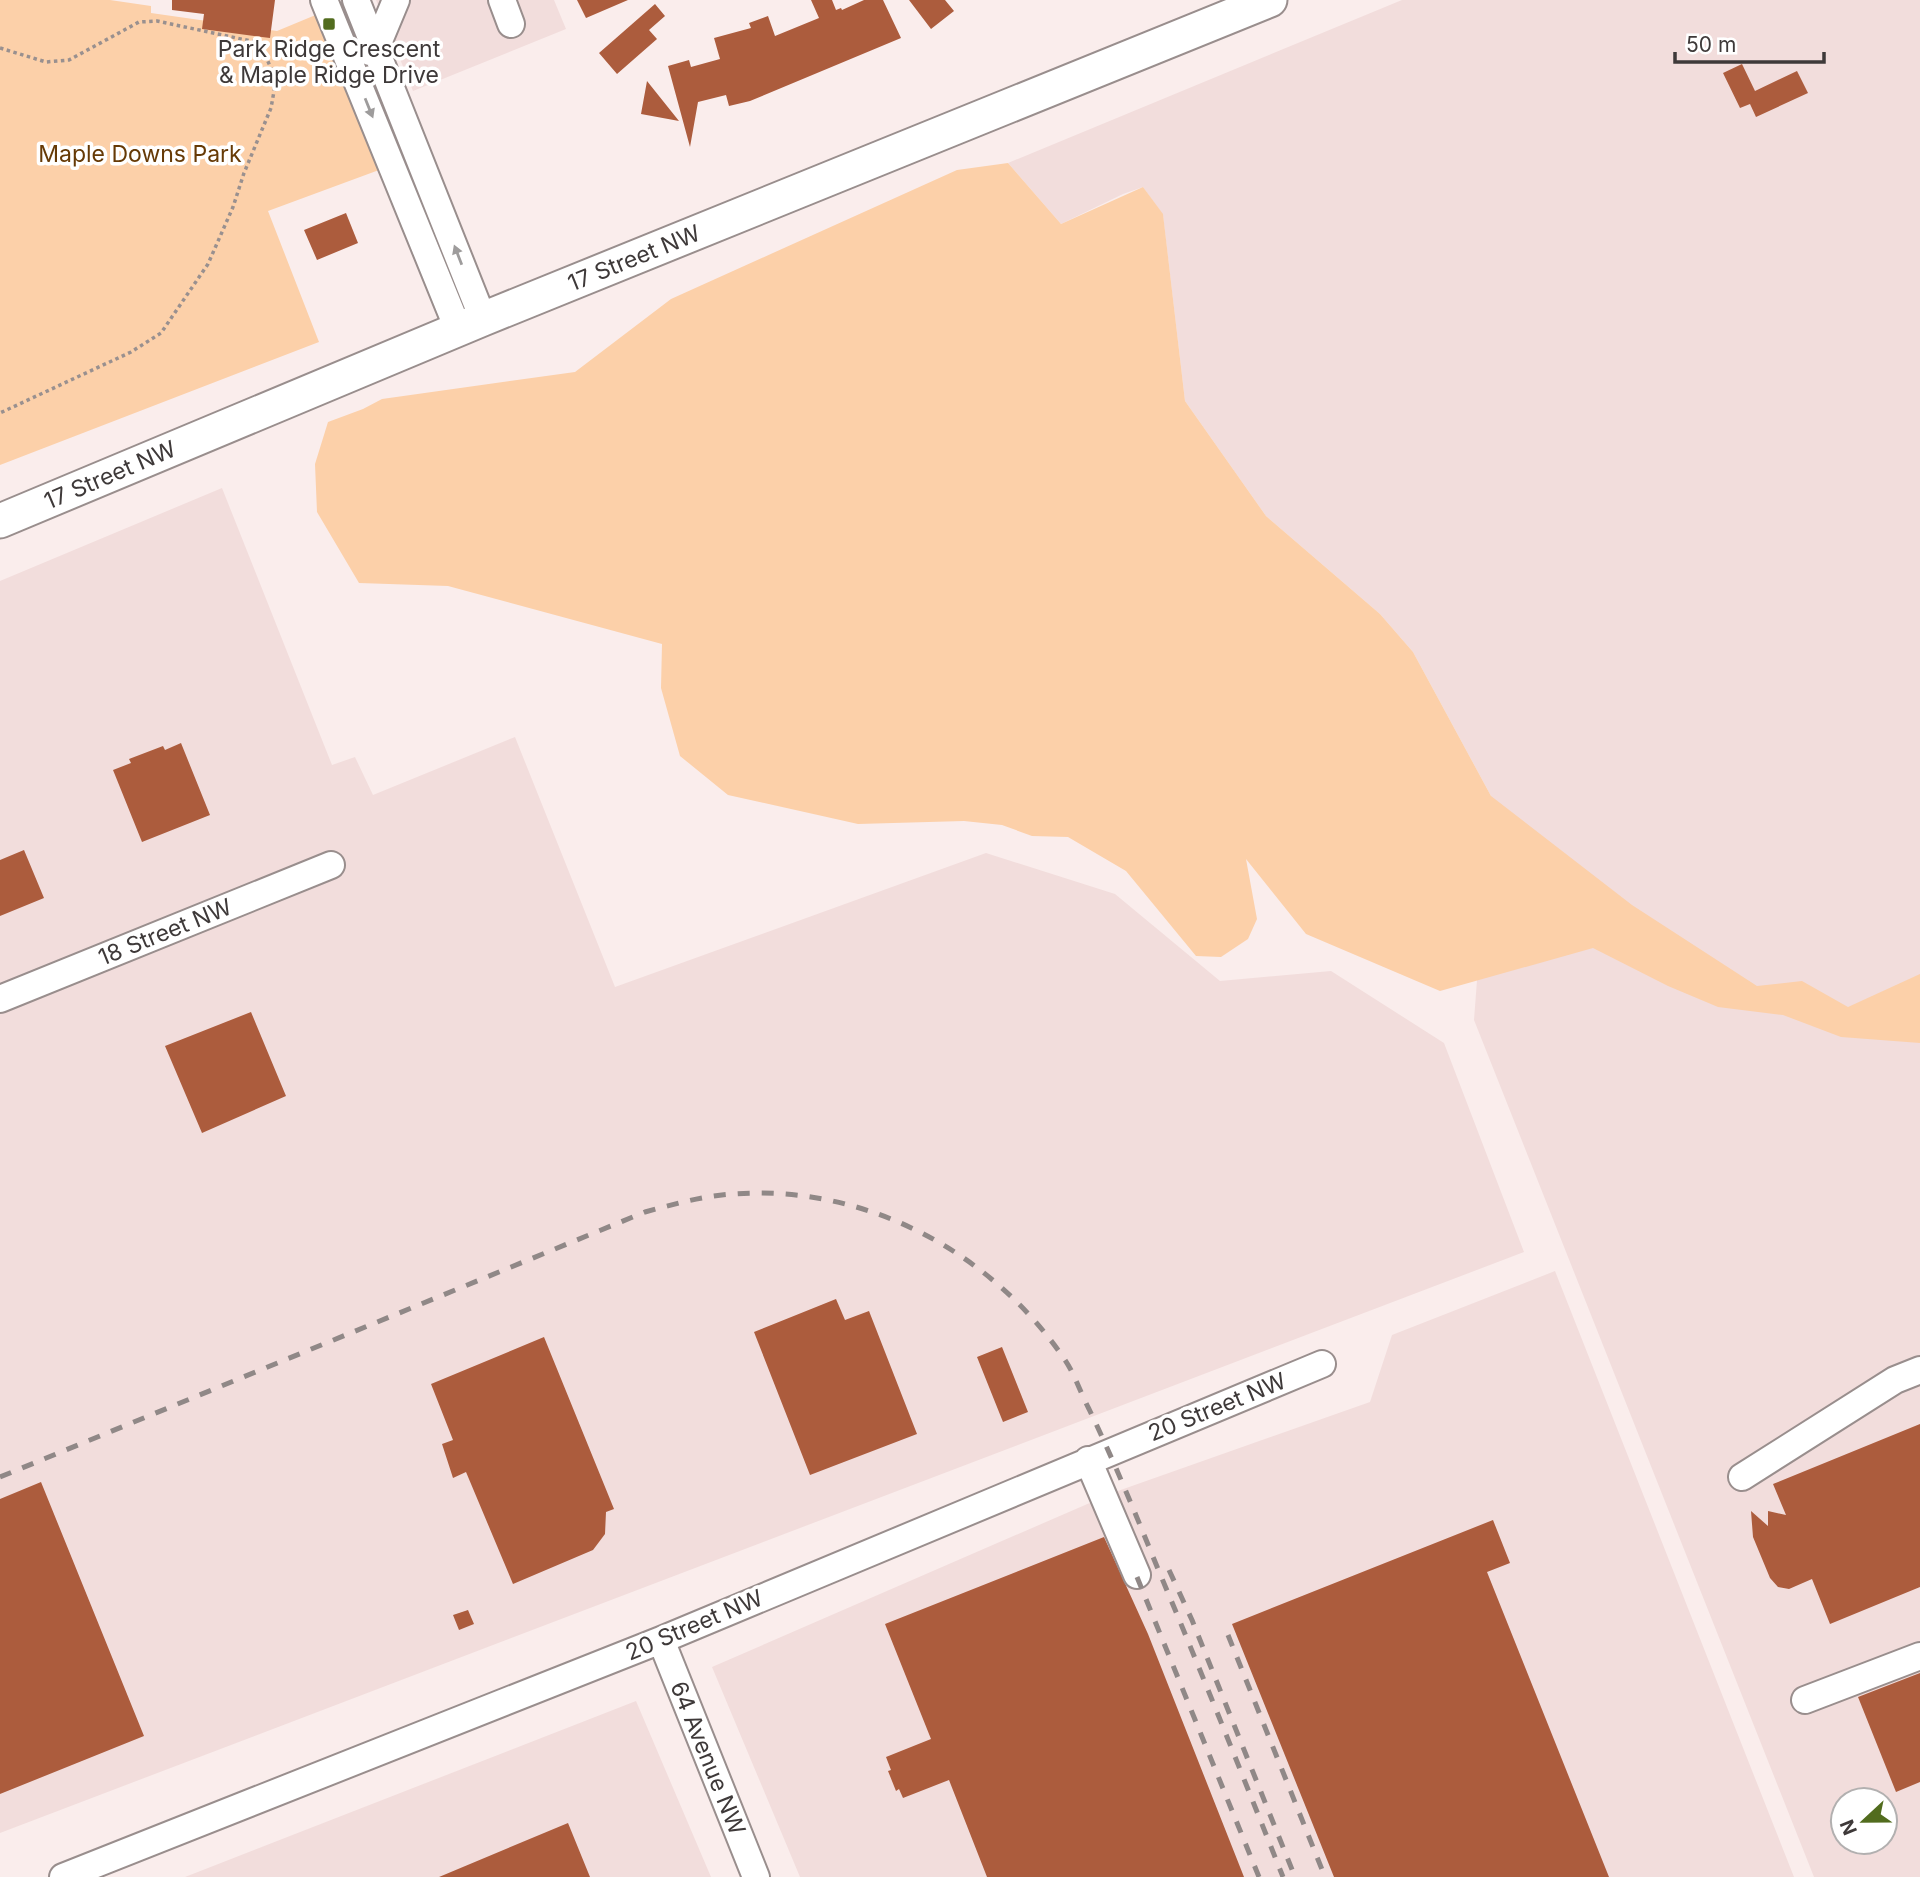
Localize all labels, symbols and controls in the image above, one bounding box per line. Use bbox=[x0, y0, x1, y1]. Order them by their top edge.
marker: Park Ridge Crescent & Maple Ridge Drive bbox=[321, 16, 337, 32]
scale bar bbox=[1675, 21, 1824, 65]
text: 50 m bbox=[1686, 32, 1736, 57]
place label: Park Ridge Crescent & Maple Ridge Drive bbox=[218, 35, 441, 89]
one-way arrow bbox=[363, 98, 374, 119]
park label: Maple Downs Park bbox=[38, 140, 242, 168]
street label: 17 Street NW bbox=[564, 219, 705, 297]
one-way arrow bbox=[452, 245, 463, 266]
street label: 17 Street NW bbox=[40, 435, 180, 515]
street label: 18 Street NW bbox=[94, 892, 236, 971]
street label: 20 Street NW bbox=[1144, 1366, 1290, 1447]
street label: 20 Street NW bbox=[621, 1583, 767, 1666]
street label: 64 Avenue NW bbox=[665, 1677, 752, 1839]
north arrow bbox=[1829, 1786, 1899, 1856]
text: N bbox=[1835, 1816, 1862, 1838]

